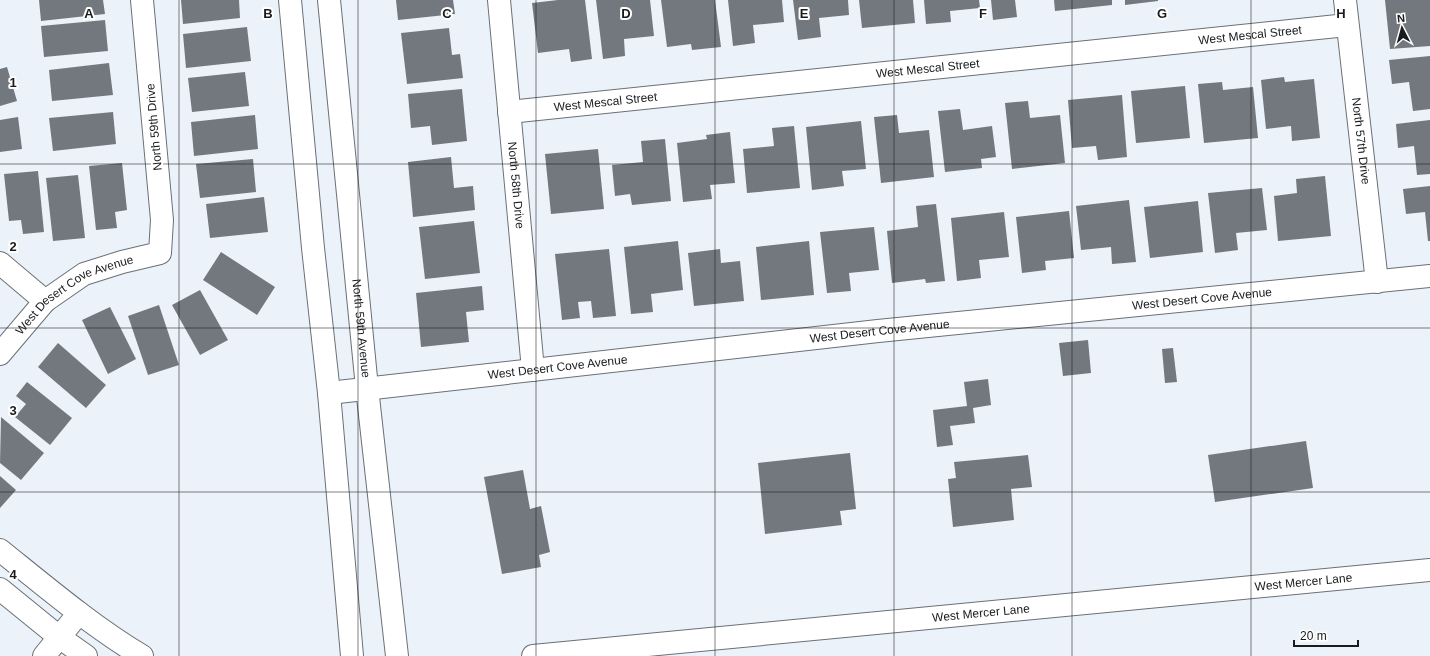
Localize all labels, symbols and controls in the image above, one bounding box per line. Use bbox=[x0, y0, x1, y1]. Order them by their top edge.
text: A bbox=[84, 6, 94, 21]
text: B bbox=[263, 6, 273, 21]
text: C bbox=[442, 6, 452, 21]
text: D bbox=[621, 6, 631, 21]
text: E bbox=[800, 6, 809, 21]
text: F bbox=[979, 6, 987, 21]
text: G bbox=[1157, 6, 1167, 21]
text: H bbox=[1336, 6, 1346, 21]
north arrow bbox=[1382, 8, 1422, 48]
text: N bbox=[1396, 12, 1406, 24]
street label: West Mescal Street bbox=[1198, 23, 1303, 47]
street label: West Mescal Street bbox=[875, 56, 981, 81]
text: 1 bbox=[9, 75, 17, 90]
street label: North 59th Drive bbox=[143, 83, 165, 171]
street label: West Mescal Street bbox=[553, 90, 659, 114]
street label: North 57th Drive bbox=[1349, 97, 1373, 186]
street label: North 58th Drive bbox=[505, 141, 527, 230]
text: 2 bbox=[9, 239, 17, 254]
street label: West Desert Cove Avenue bbox=[13, 252, 135, 337]
street label: North 59th Avenue bbox=[349, 278, 373, 379]
street label: West Desert Cove Avenue bbox=[1131, 285, 1273, 313]
street label: West Desert Cove Avenue bbox=[809, 317, 950, 346]
street label: West Desert Cove Avenue bbox=[487, 352, 628, 382]
text: 3 bbox=[9, 403, 17, 418]
text: 4 bbox=[9, 567, 17, 582]
street label: West Mercer Lane bbox=[1254, 570, 1353, 594]
street label: West Mercer Lane bbox=[932, 601, 1031, 625]
scale bar bbox=[1294, 622, 1358, 648]
text: 20 m bbox=[1300, 629, 1327, 643]

